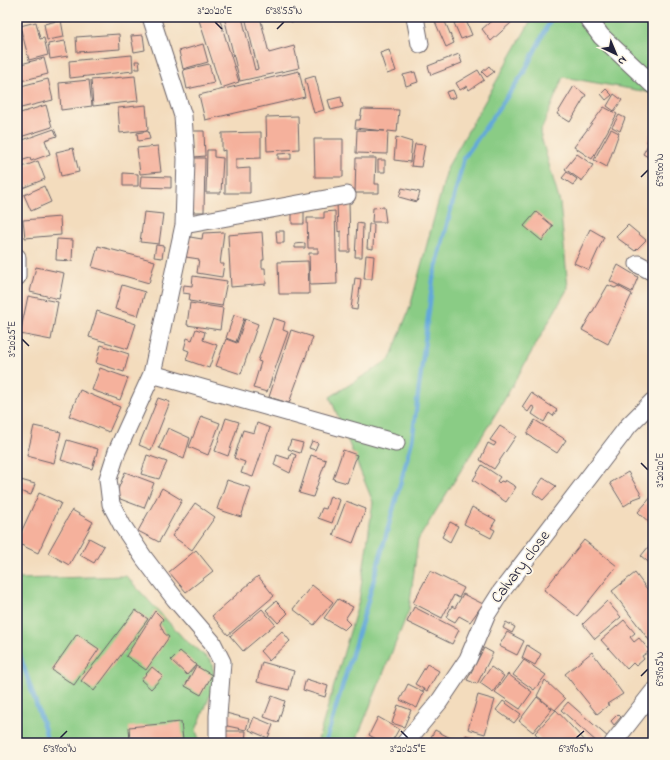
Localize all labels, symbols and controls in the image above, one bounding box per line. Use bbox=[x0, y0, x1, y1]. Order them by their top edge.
text: 3°20'20"E bbox=[198, 4, 232, 19]
text: 6°38'55"N bbox=[266, 4, 303, 19]
north arrow bbox=[596, 34, 636, 74]
text: N bbox=[614, 52, 630, 69]
text: 6°39'00"N bbox=[653, 153, 668, 187]
text: 3°20'25"E bbox=[5, 321, 20, 357]
text: 3°20'20"E bbox=[653, 453, 668, 487]
street label: Calvary close bbox=[485, 525, 557, 609]
text: 6°39'05"N bbox=[653, 652, 668, 686]
text: 6°39'00"N bbox=[44, 742, 77, 757]
text: 3°20'25"E bbox=[390, 742, 426, 757]
text: 6°39'05"N bbox=[559, 742, 593, 757]

